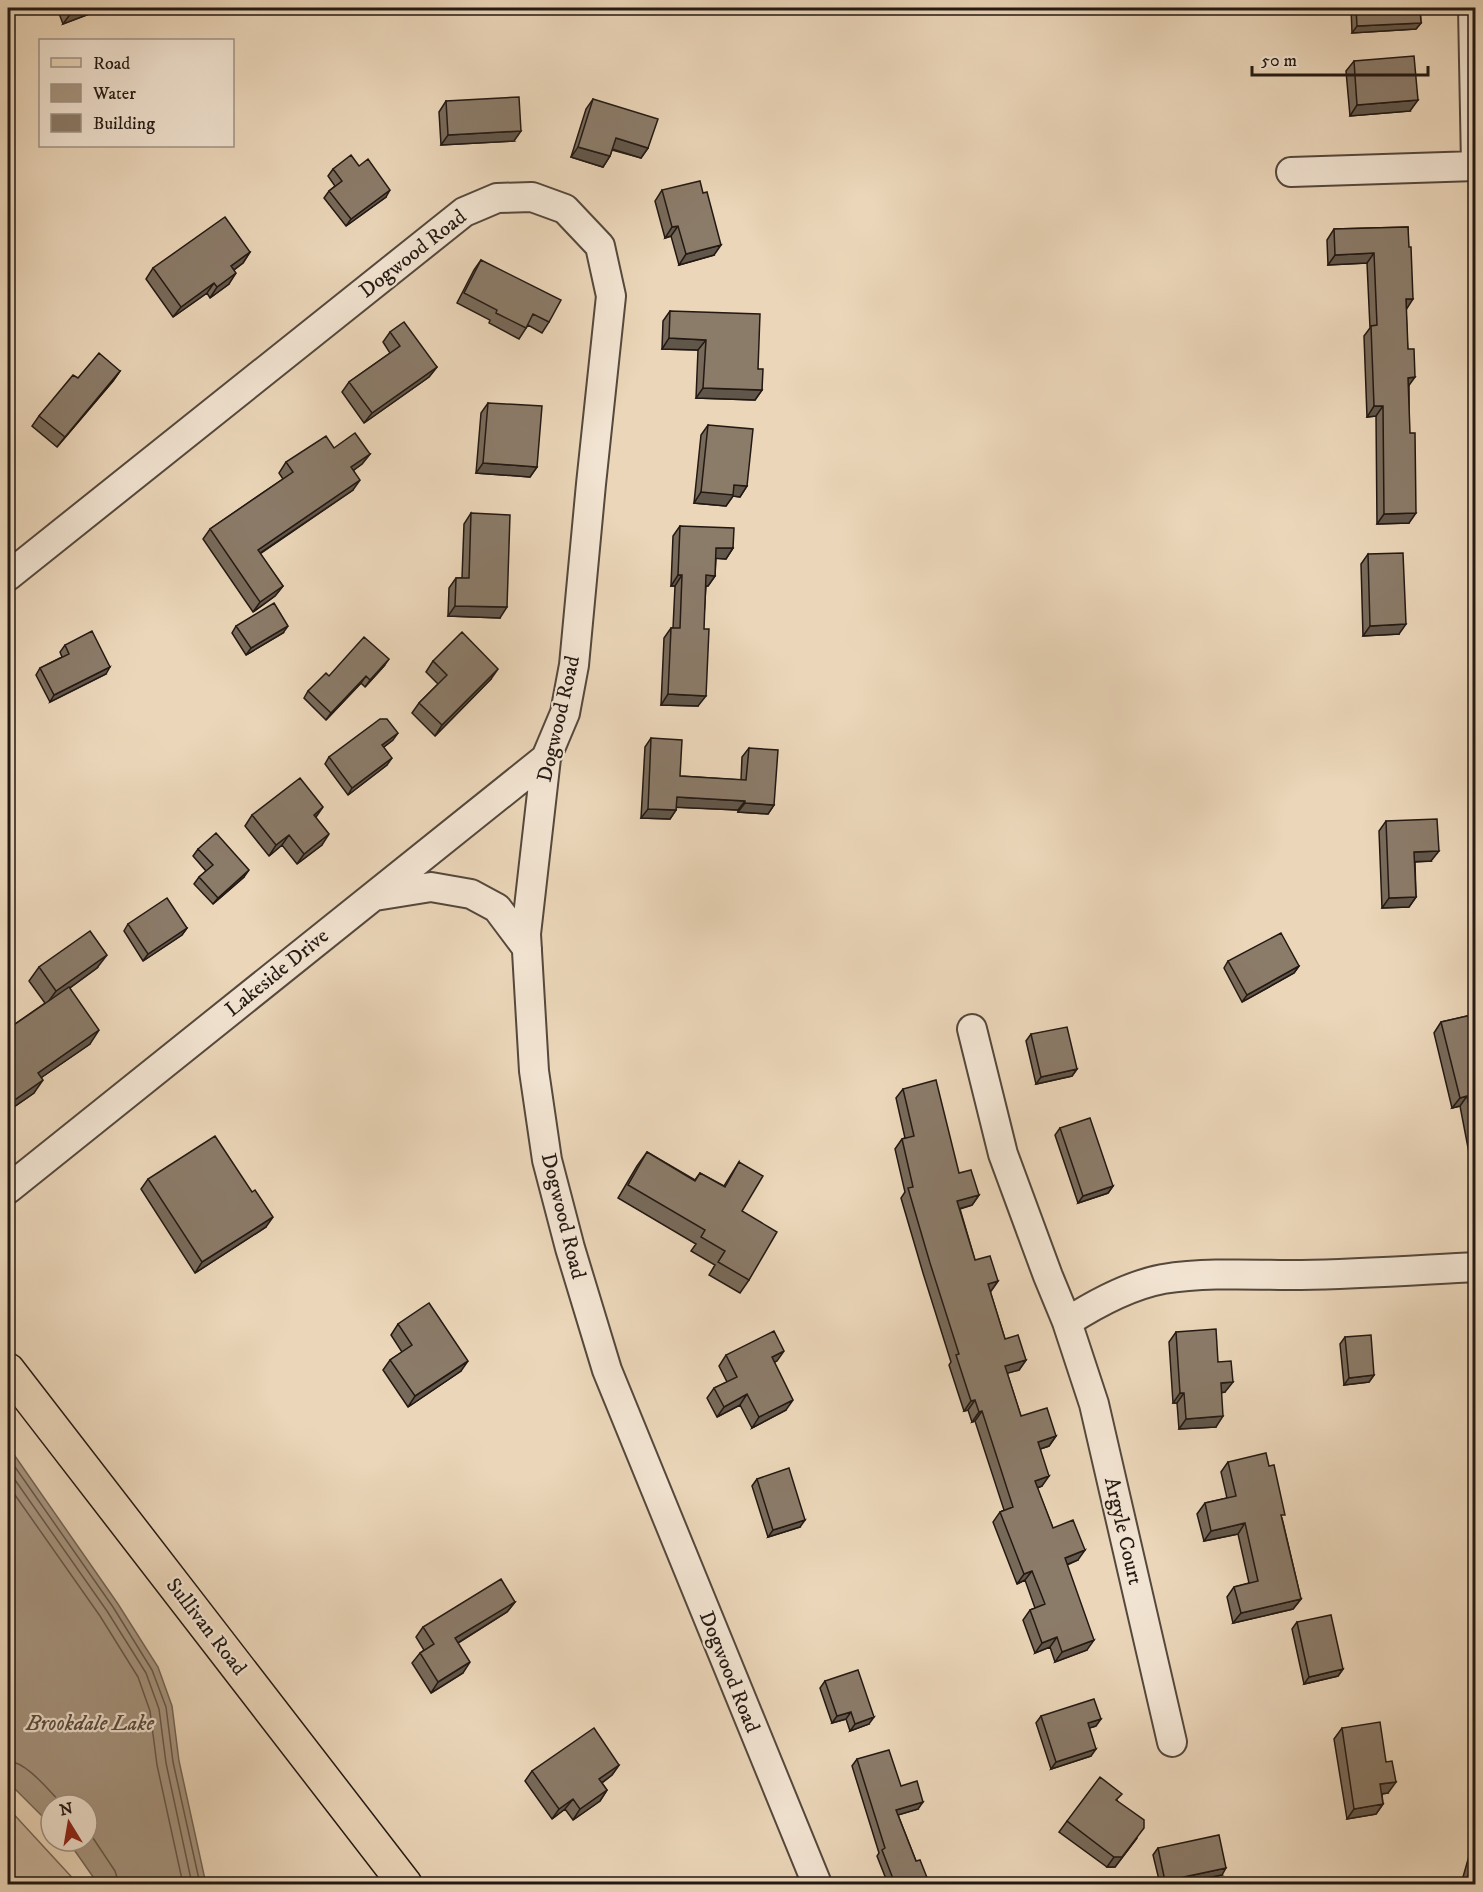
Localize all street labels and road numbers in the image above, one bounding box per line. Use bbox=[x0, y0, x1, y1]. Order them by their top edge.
street label: Dogwood Road bbox=[354, 204, 472, 304]
street label: Dogwood Road bbox=[532, 653, 586, 785]
street label: Lakeside Drive bbox=[220, 923, 334, 1023]
street label: Dogwood Road bbox=[535, 1150, 591, 1282]
street label: Argyle Court bbox=[1098, 1475, 1148, 1588]
street label: Sullivan Road bbox=[160, 1573, 252, 1681]
street label: Dogwood Road bbox=[693, 1607, 765, 1737]

